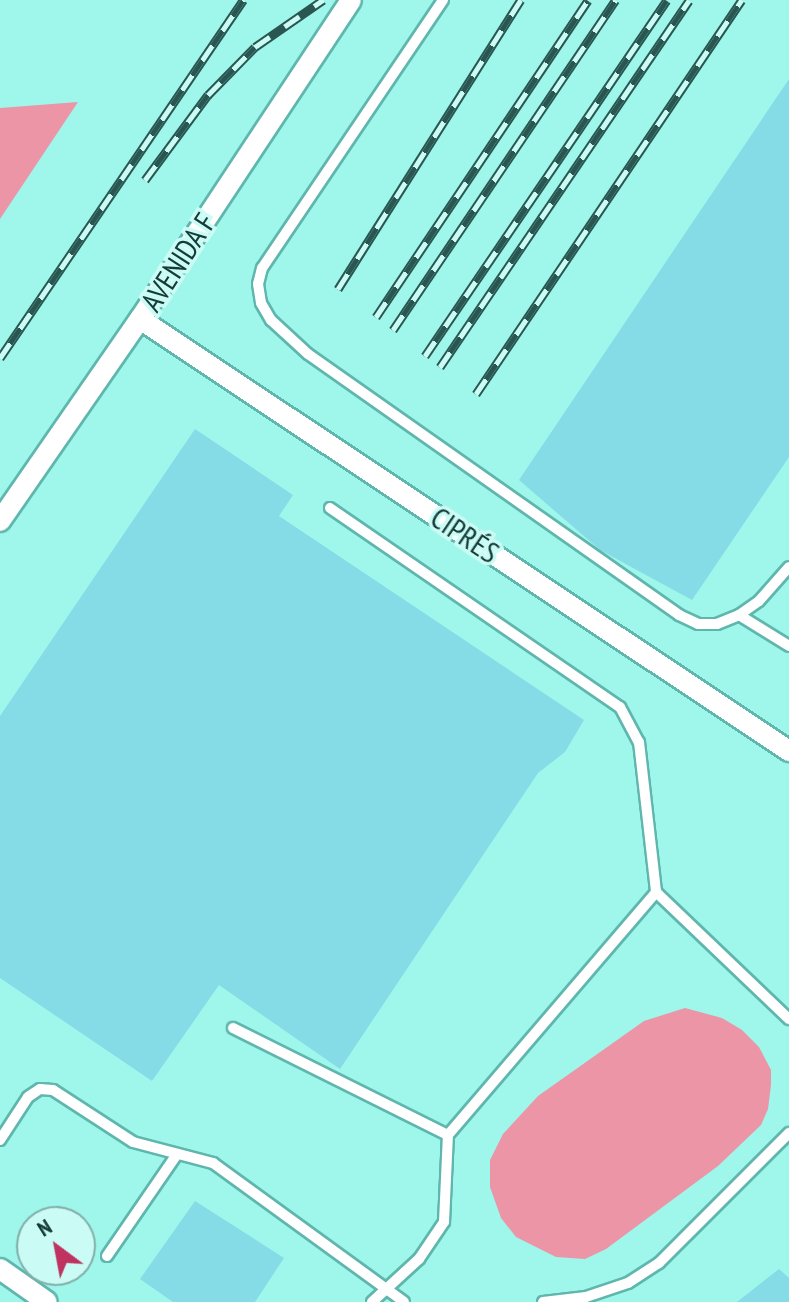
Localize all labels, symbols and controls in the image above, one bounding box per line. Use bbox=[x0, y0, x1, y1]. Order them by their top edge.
street label: AVENIDA F bbox=[133, 206, 223, 318]
street label: CIPRÉS bbox=[424, 499, 506, 571]
north arrow bbox=[16, 1206, 96, 1286]
text: N bbox=[32, 1212, 57, 1242]

